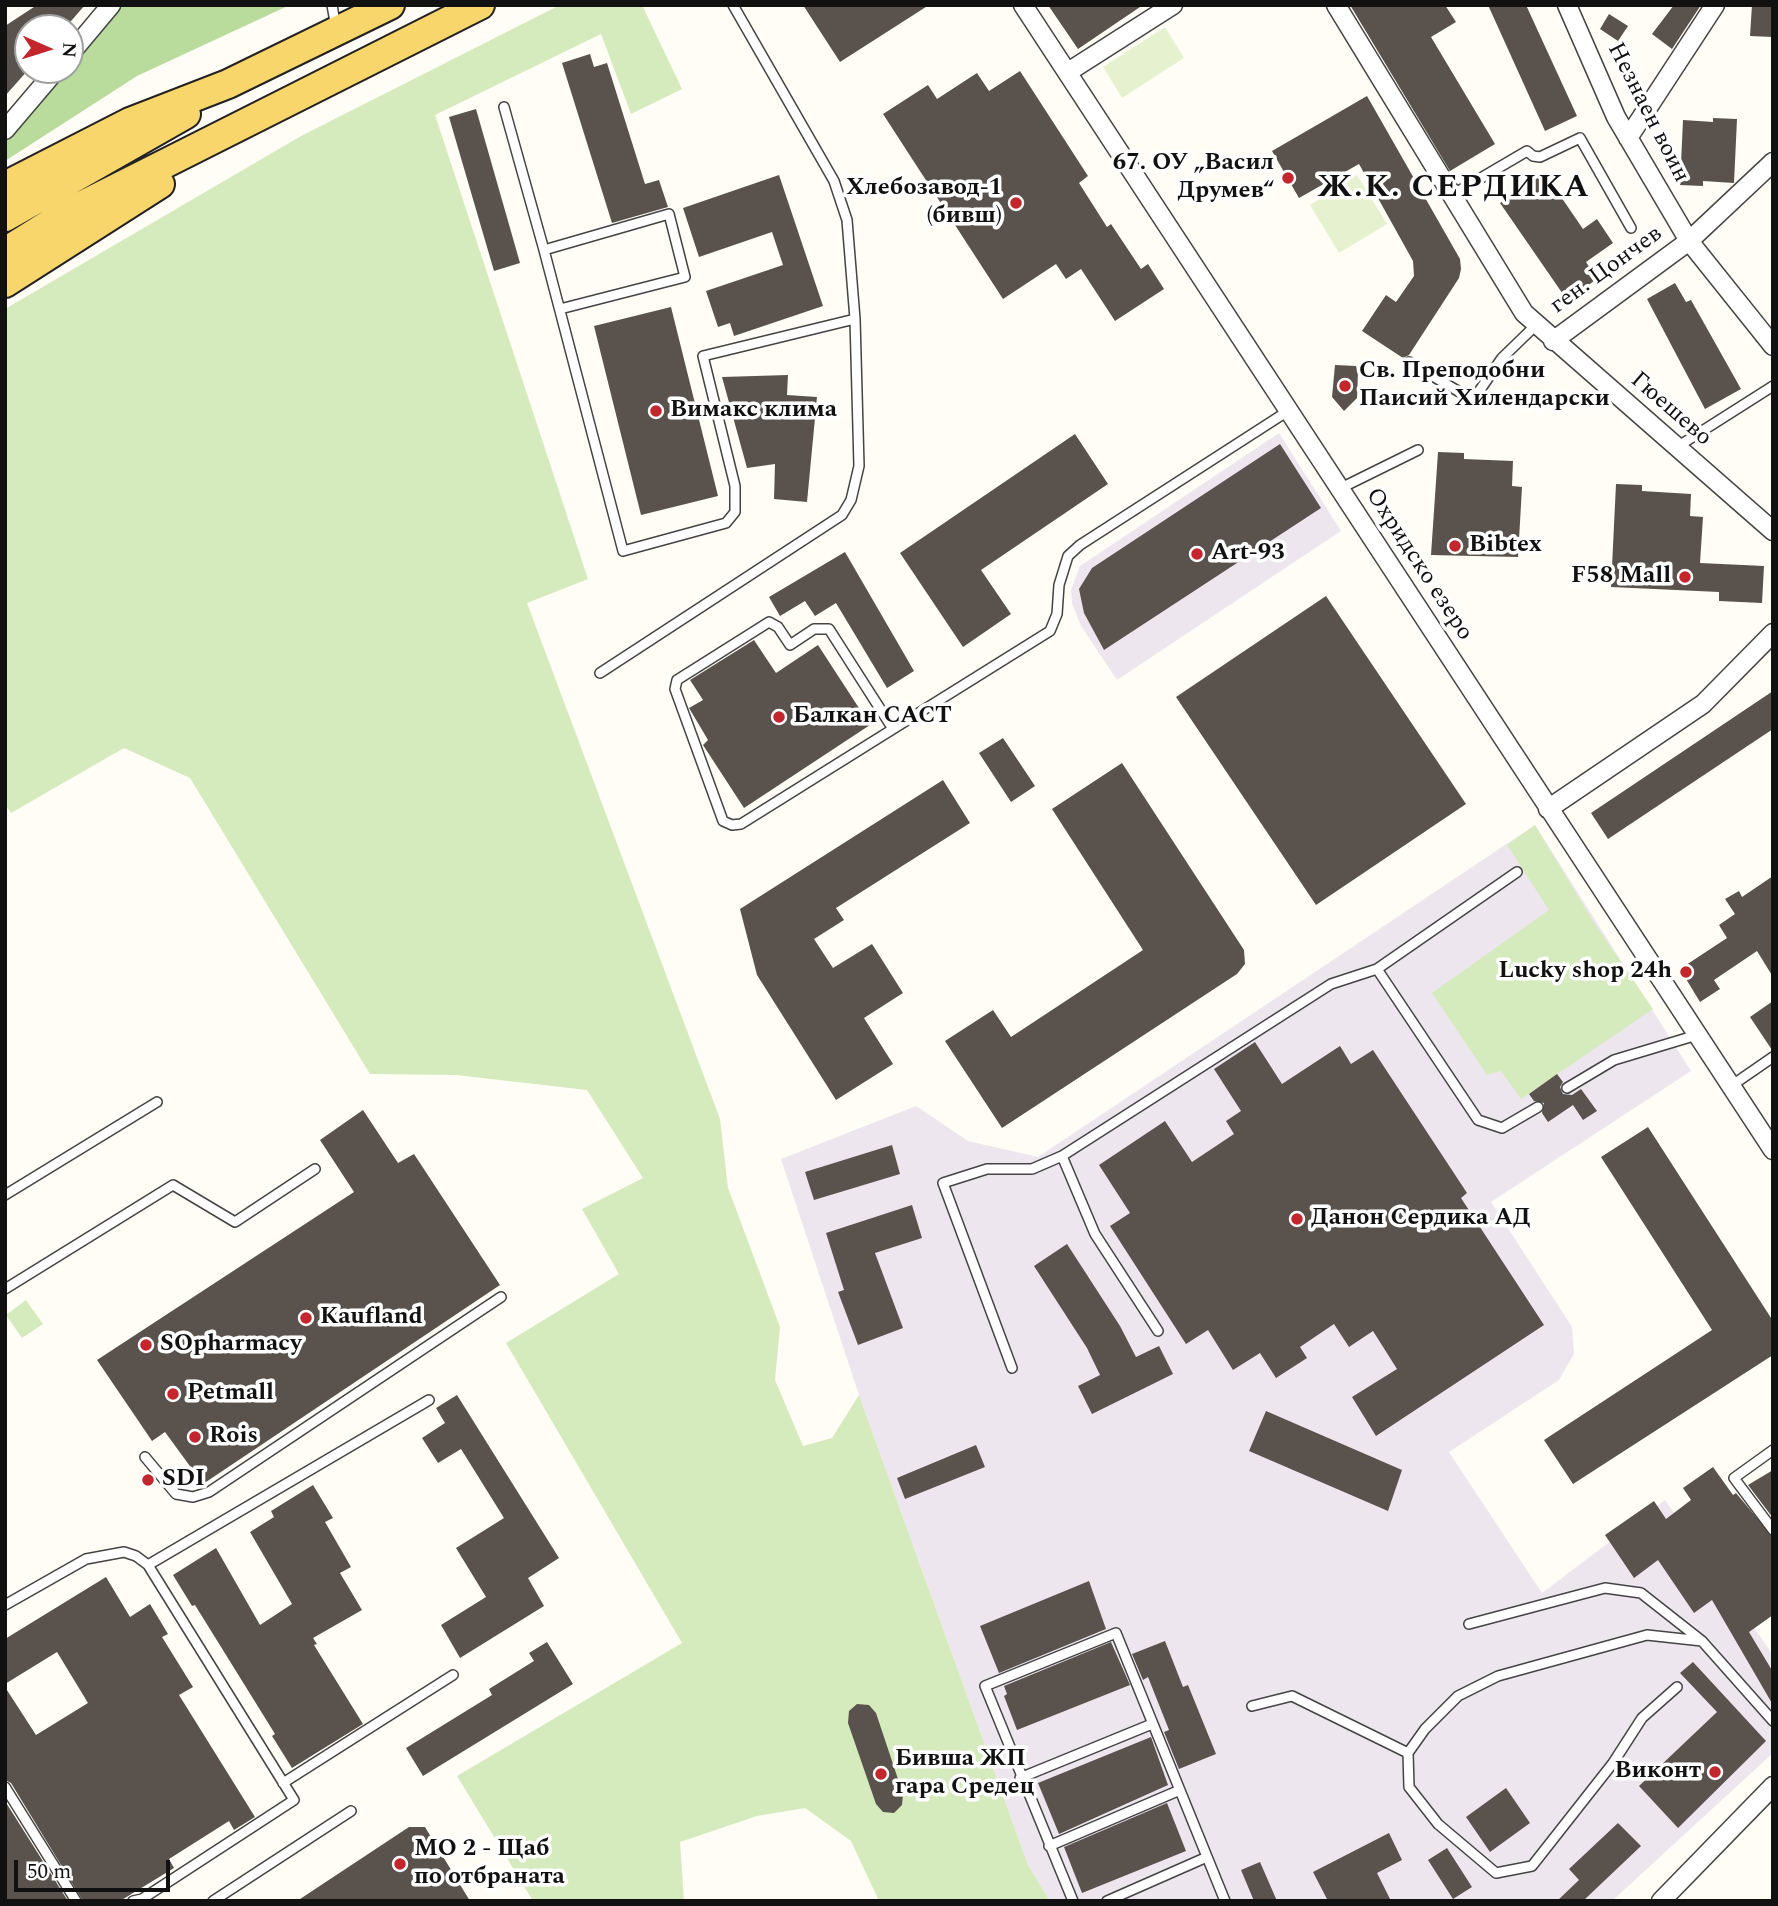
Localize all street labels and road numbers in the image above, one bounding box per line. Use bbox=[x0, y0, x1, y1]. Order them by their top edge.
street label: Незнаен воин bbox=[1599, 38, 1695, 188]
street label: ген. Цончев bbox=[1545, 221, 1669, 321]
street label: Гюешево bbox=[1623, 367, 1717, 453]
street label: Охридско езеро bbox=[1358, 483, 1478, 647]

